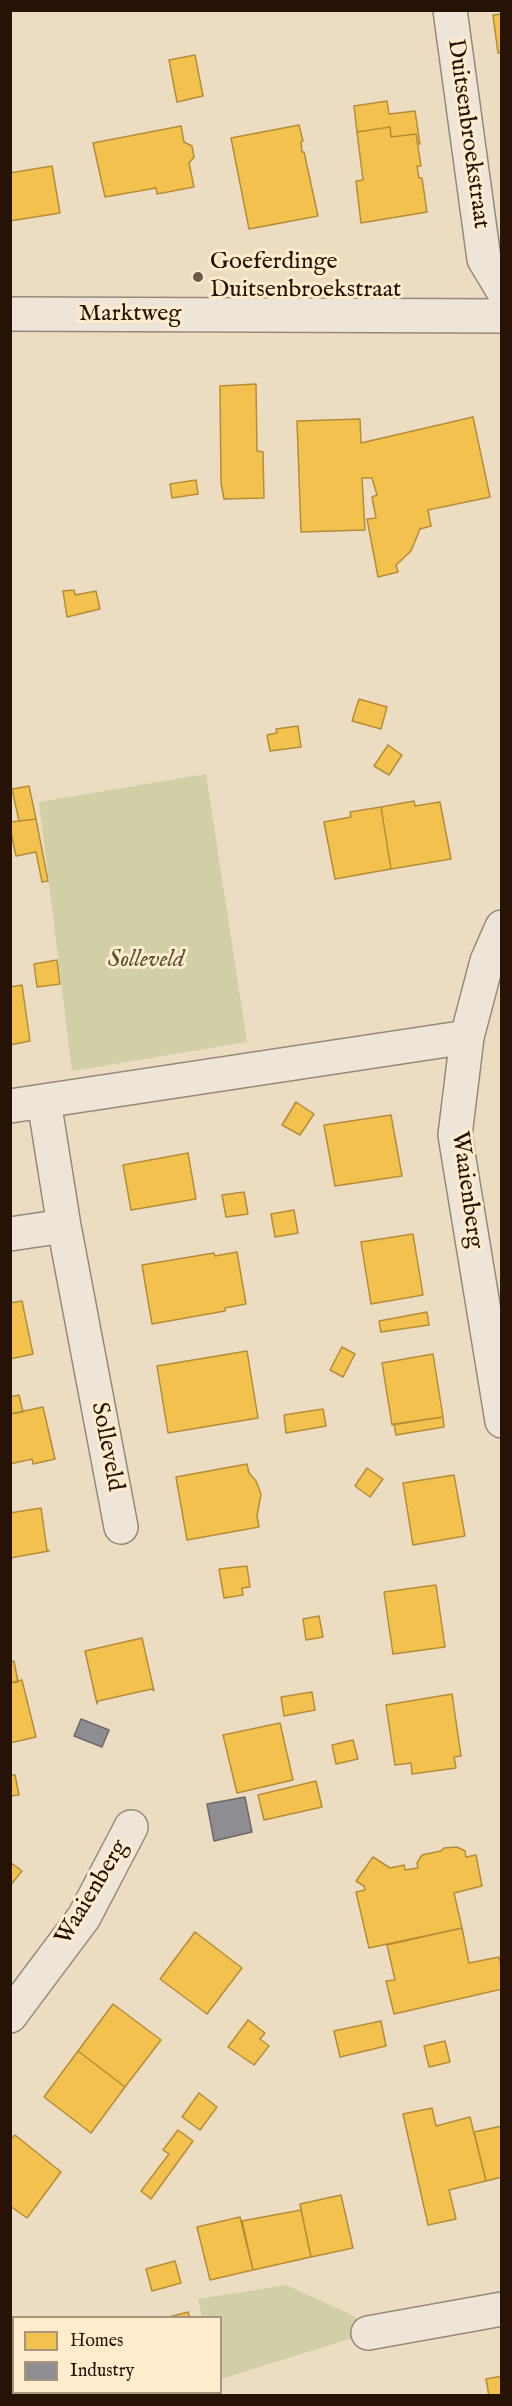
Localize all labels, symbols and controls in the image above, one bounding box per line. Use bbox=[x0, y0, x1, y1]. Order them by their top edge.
street label: Duitsenbroekstraat bbox=[439, 37, 495, 231]
place label: Goeferdinge Duitsenbroekstraat bbox=[210, 249, 401, 305]
marker: Goeferdinge Duitsenbroekstraat bbox=[191, 270, 205, 284]
street label: Marktweg bbox=[79, 301, 181, 329]
park label: Solleveld bbox=[108, 947, 184, 975]
street label: Waaienberg bbox=[444, 1130, 488, 1250]
street label: Solleveld bbox=[83, 1400, 129, 1494]
street label: Waaienberg bbox=[50, 1835, 136, 1951]
legend bbox=[12, 2316, 222, 2394]
text: Homes bbox=[70, 2330, 123, 2353]
text: Industry bbox=[70, 2360, 134, 2383]

